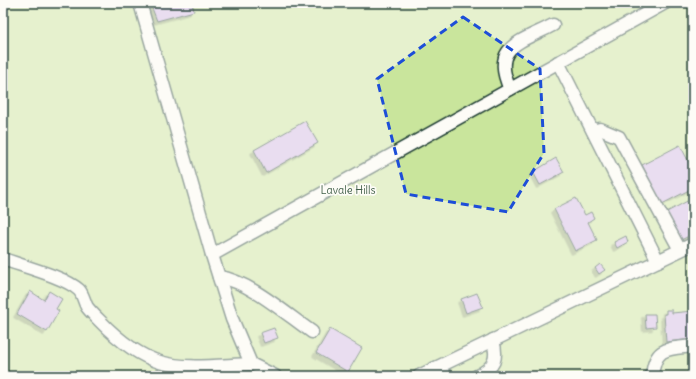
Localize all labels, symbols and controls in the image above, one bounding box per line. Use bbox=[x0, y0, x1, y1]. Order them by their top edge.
park label: Lavale Hills bbox=[320, 183, 376, 197]

